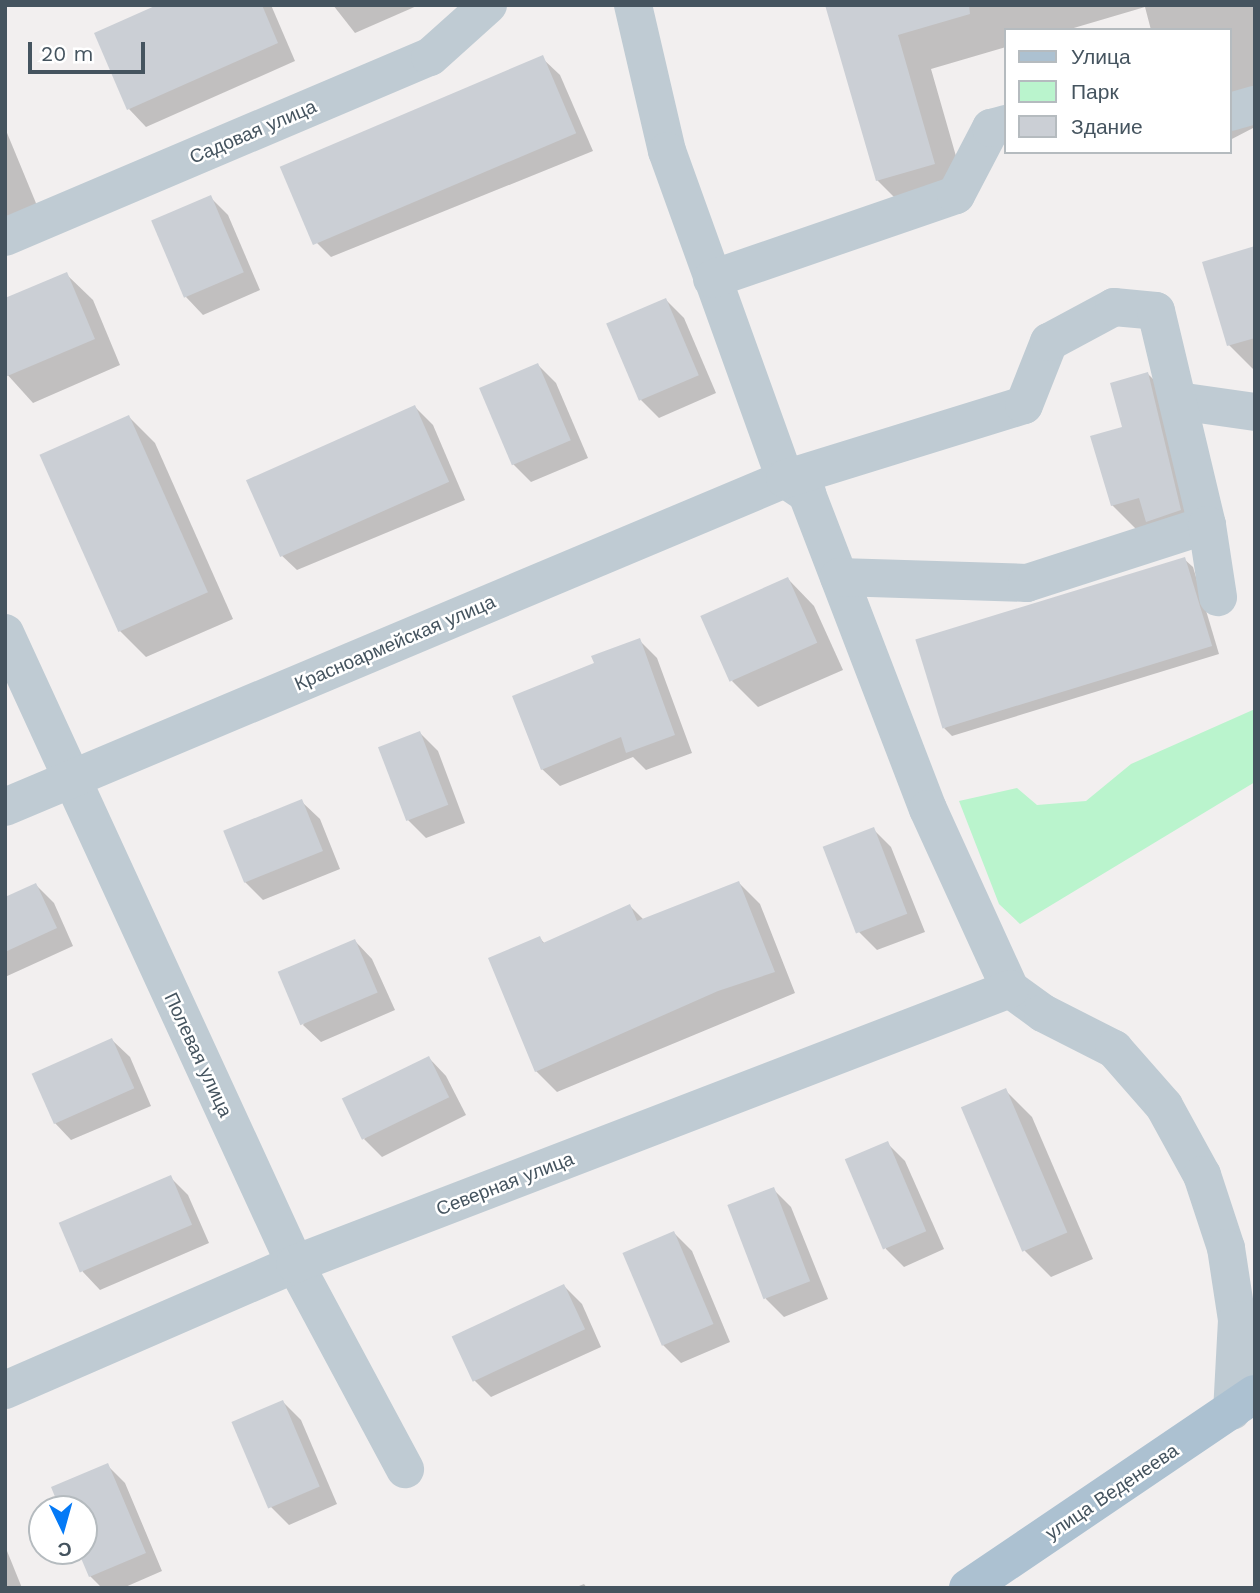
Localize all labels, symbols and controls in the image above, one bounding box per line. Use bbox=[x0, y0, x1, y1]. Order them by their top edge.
scale bar bbox=[32, 28, 149, 72]
legend bbox=[1004, 28, 1232, 154]
text: 20 m bbox=[41, 41, 93, 66]
text: Улица bbox=[1071, 44, 1131, 69]
text: Парк bbox=[1071, 79, 1119, 104]
street label: Садовая улица bbox=[186, 95, 320, 169]
text: Здание bbox=[1071, 114, 1143, 139]
street label: Красноармейская улица bbox=[291, 590, 499, 696]
street label: Полевая улица bbox=[159, 989, 237, 1121]
street label: Северная улица bbox=[433, 1147, 577, 1221]
street label: улица Веденеева bbox=[1041, 1439, 1183, 1545]
north arrow bbox=[28, 1495, 98, 1565]
text: С bbox=[57, 1537, 73, 1561]

